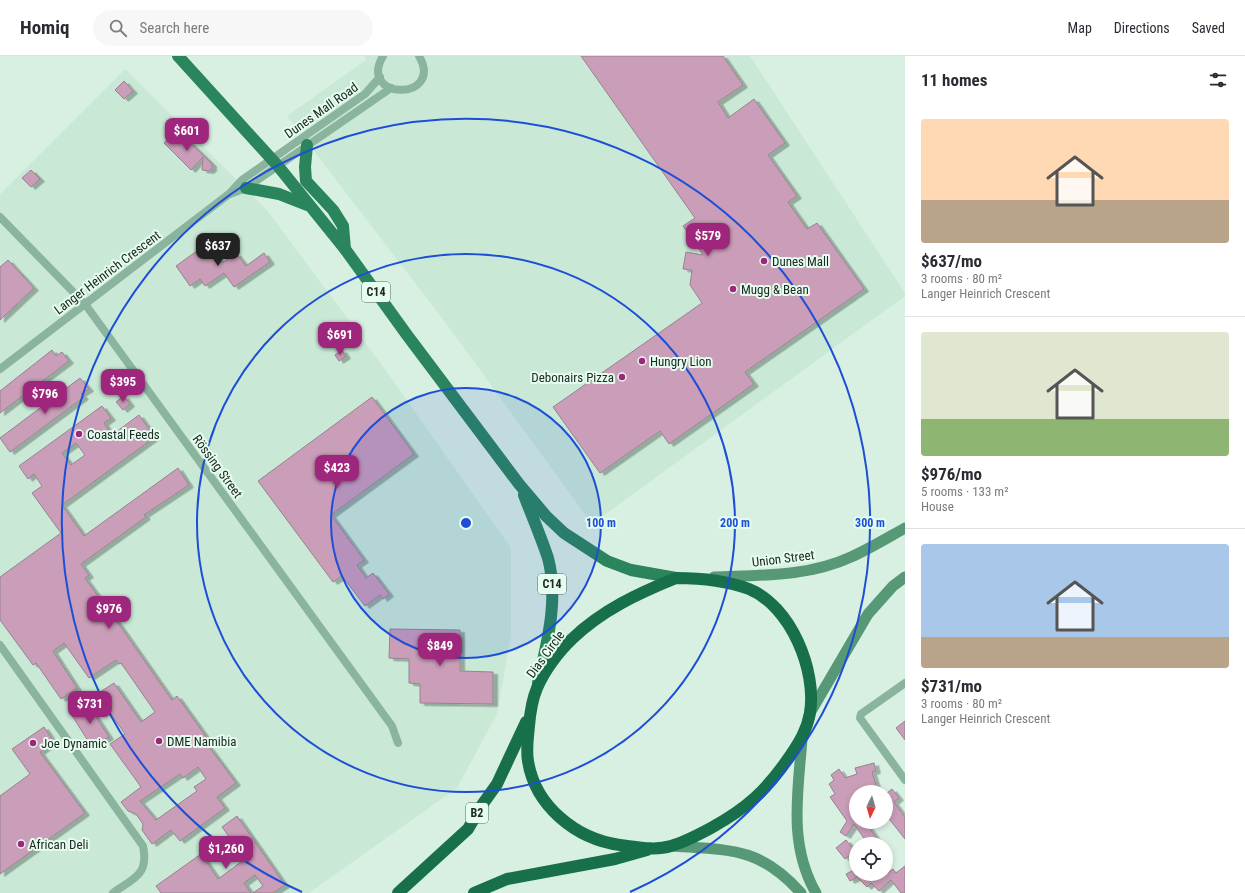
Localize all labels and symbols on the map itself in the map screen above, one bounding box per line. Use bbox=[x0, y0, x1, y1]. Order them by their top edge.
street label: Dunes Mall Road bbox=[282, 80, 361, 141]
pin: $601 bbox=[163, 118, 211, 152]
pin: $579 bbox=[684, 223, 732, 257]
street label: Langer Heinrich Crescent bbox=[51, 227, 164, 317]
pin: $637 bbox=[194, 233, 242, 267]
place label: Dunes Mall bbox=[772, 254, 829, 269]
marker: Dunes Mall bbox=[759, 256, 769, 266]
road number: C14 bbox=[362, 282, 390, 302]
place label: Mugg & Bean bbox=[741, 282, 809, 297]
marker: Mugg & Bean bbox=[728, 284, 738, 294]
pin: $691 bbox=[316, 322, 364, 356]
place label: Hungry Lion bbox=[650, 354, 712, 369]
marker: Hungry Lion bbox=[637, 356, 647, 366]
pin: $395 bbox=[99, 369, 147, 403]
place label: Debonairs Pizza bbox=[531, 370, 614, 385]
marker: Debonairs Pizza bbox=[617, 372, 627, 382]
pin: $796 bbox=[21, 381, 69, 415]
place label: Coastal Feeds bbox=[87, 427, 160, 442]
marker: Coastal Feeds bbox=[74, 429, 84, 439]
street label: Rössing Street bbox=[190, 432, 246, 501]
pin: $423 bbox=[313, 455, 361, 489]
centre of rings bbox=[459, 516, 473, 530]
text: 100 m bbox=[586, 516, 616, 530]
text: 200 m bbox=[720, 516, 750, 530]
text: 300 m bbox=[855, 516, 885, 530]
street label: Union Street bbox=[751, 547, 815, 570]
road number: C14 bbox=[538, 574, 566, 594]
pin: $976 bbox=[85, 596, 133, 630]
street label: Dias Circle bbox=[523, 628, 568, 681]
pin: $849 bbox=[416, 633, 464, 667]
pin: $731 bbox=[66, 691, 114, 725]
place label: DME Namibia bbox=[167, 734, 236, 749]
place label: Joe Dynamic bbox=[41, 736, 107, 751]
marker: DME Namibia bbox=[154, 736, 164, 746]
marker: Joe Dynamic bbox=[28, 738, 38, 748]
north arrow bbox=[849, 785, 893, 829]
road number: B2 bbox=[466, 803, 488, 823]
pin: $1,260 bbox=[193, 836, 259, 870]
place label: African Deli bbox=[29, 837, 89, 852]
marker: African Deli bbox=[16, 839, 26, 849]

